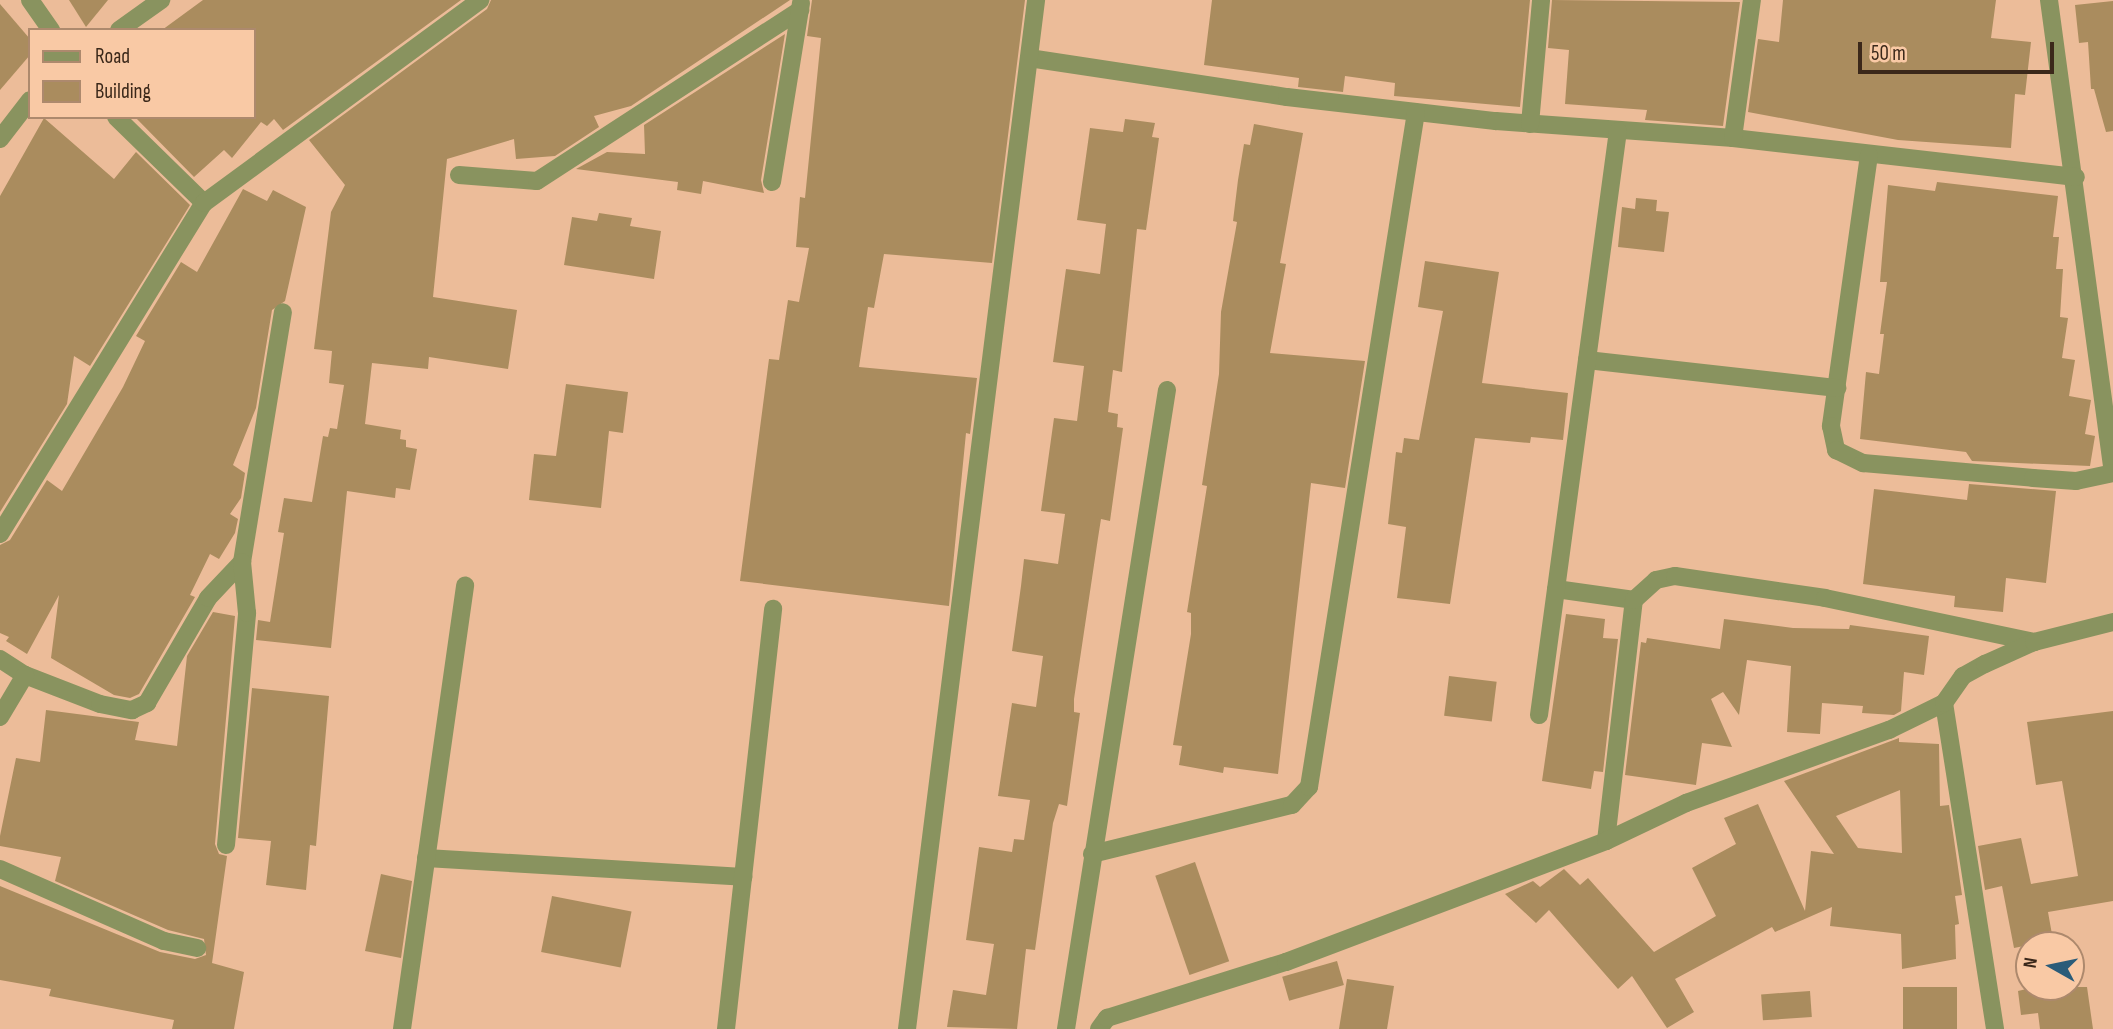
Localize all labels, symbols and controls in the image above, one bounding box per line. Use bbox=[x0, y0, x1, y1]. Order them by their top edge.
legend bbox=[28, 28, 256, 119]
scale bar bbox=[1861, 28, 2057, 72]
text: 50 m bbox=[1871, 41, 1906, 66]
text: Road bbox=[95, 44, 130, 69]
text: Building bbox=[95, 79, 151, 104]
north arrow bbox=[2015, 931, 2085, 1001]
text: N bbox=[2019, 956, 2043, 970]

